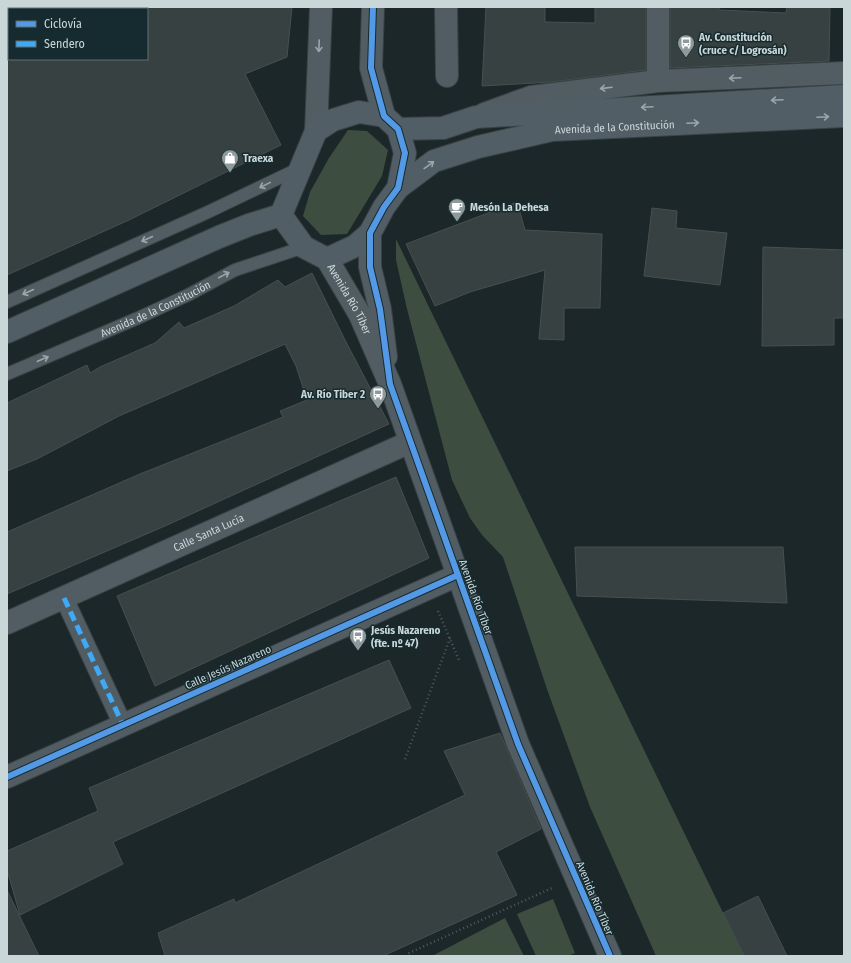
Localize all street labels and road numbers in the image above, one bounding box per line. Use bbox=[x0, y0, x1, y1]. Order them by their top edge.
street label: Avenida de la Constitución bbox=[555, 118, 675, 137]
street label: Avenida Río Tíber bbox=[324, 262, 374, 337]
street label: Avenida de la Constitución bbox=[98, 278, 213, 340]
street label: Calle Santa Lucía bbox=[171, 511, 246, 554]
street label: Avenida Río Tíber bbox=[456, 558, 495, 637]
street label: Calle Jesús Nazareno bbox=[183, 643, 273, 692]
street label: Avenida Río Tíber bbox=[573, 859, 616, 937]

